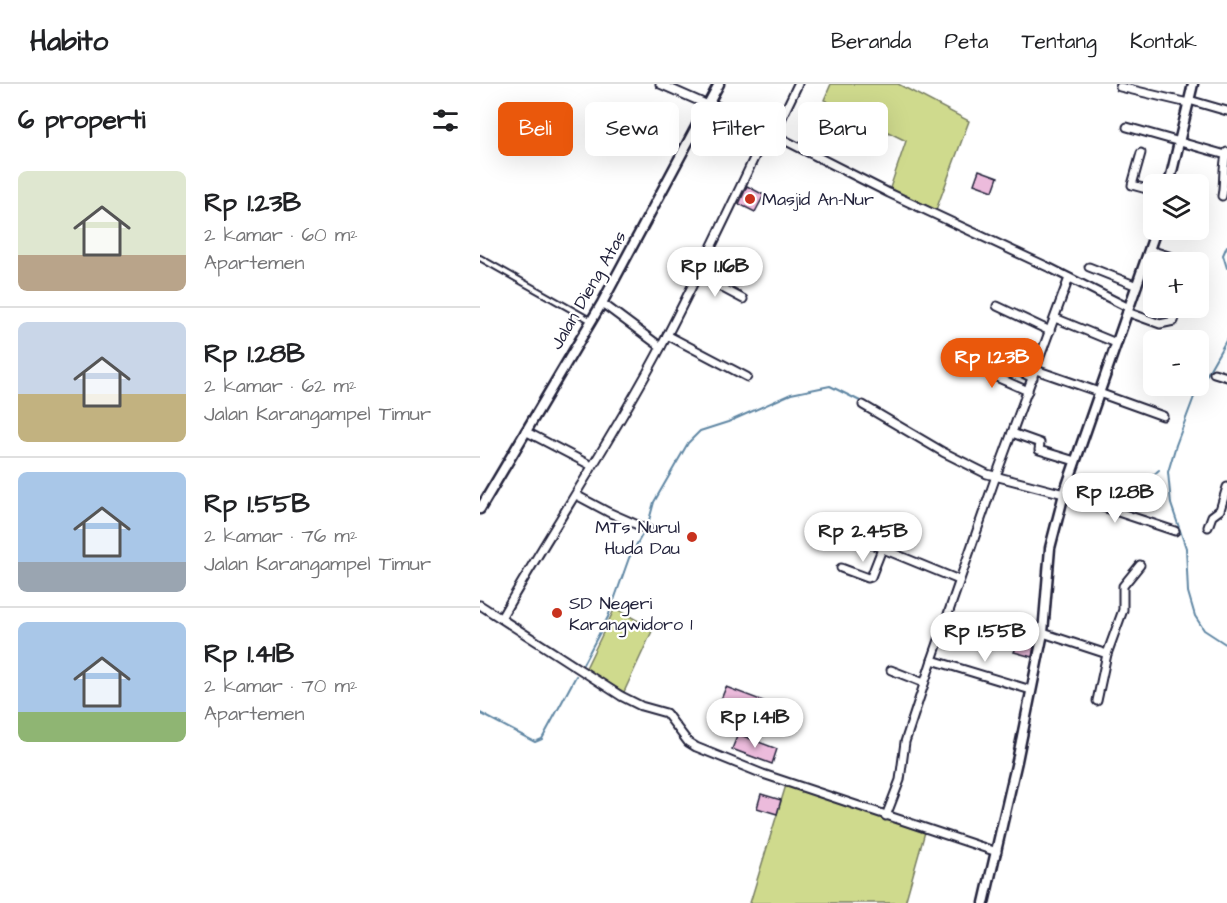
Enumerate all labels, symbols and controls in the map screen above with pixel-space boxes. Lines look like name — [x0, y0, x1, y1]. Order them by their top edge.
text: Habito — [30, 22, 108, 61]
text: Beranda — [831, 27, 912, 56]
text: Peta — [945, 27, 988, 56]
text: Tentang — [1021, 27, 1097, 56]
text: Kontak — [1130, 27, 1197, 56]
text: 6 properti — [18, 102, 146, 138]
chip: Beli — [498, 102, 573, 156]
chip: Sewa — [585, 102, 679, 156]
chip: Filter — [691, 102, 786, 156]
chip: Baru — [798, 102, 888, 156]
icon: filters — [429, 104, 462, 137]
map controls — [1143, 174, 1209, 396]
button: layers — [1143, 174, 1209, 240]
text: Rp 1.23B — [204, 185, 301, 221]
place label: Masjid An-Nur — [762, 187, 874, 212]
marker: Masjid An-Nur — [743, 192, 757, 206]
icon: home — [66, 195, 138, 267]
text: 2 kamar · 60 m² — [204, 221, 358, 249]
street label: Jalan Dieng Atas — [544, 226, 634, 355]
pin: Rp 1.16B — [653, 247, 777, 298]
text: Apartemen — [204, 249, 304, 277]
text: Rp 1.16B — [681, 252, 749, 280]
button: + — [1143, 252, 1209, 318]
button: − — [1143, 330, 1209, 396]
text: Rp 1.28B — [204, 336, 305, 372]
pin: Rp 1.23B — [930, 338, 1054, 389]
text: Rp 1.23B — [955, 343, 1029, 371]
icon: home — [66, 346, 138, 418]
text: 2 kamar · 62 m² — [204, 372, 357, 400]
text: Jalan Karangampel Timur — [204, 400, 431, 428]
pin: Rp 1.28B — [1053, 473, 1177, 524]
text: Rp 1.28B — [1076, 478, 1154, 506]
text: Rp 1.55B — [204, 486, 310, 522]
icon: home — [66, 496, 138, 568]
pin: Rp 2.45B — [801, 512, 925, 563]
place label: MTs Nurul Huda Dau — [595, 515, 680, 561]
text: Rp 2.45B — [818, 517, 908, 545]
text: 2 kamar · 76 m² — [204, 522, 357, 550]
marker: MTs Nurul Huda Dau — [685, 530, 699, 544]
text: Jalan Karangampel Timur — [204, 550, 431, 578]
place label: SD Negeri Karangwidoro 1 — [569, 591, 693, 638]
marker: SD Negeri Karangwidoro 1 — [550, 606, 564, 620]
pin: Rp 1.55B — [923, 612, 1047, 663]
text: Rp 1.55B — [944, 617, 1026, 645]
text: Rp 1.41B — [204, 636, 294, 672]
icon: home — [66, 646, 138, 718]
text: 2 kamar · 70 m² — [204, 672, 358, 700]
pin: Rp 1.41B — [693, 698, 817, 749]
text: Apartemen — [204, 700, 304, 728]
text: Rp 1.41B — [720, 703, 790, 731]

